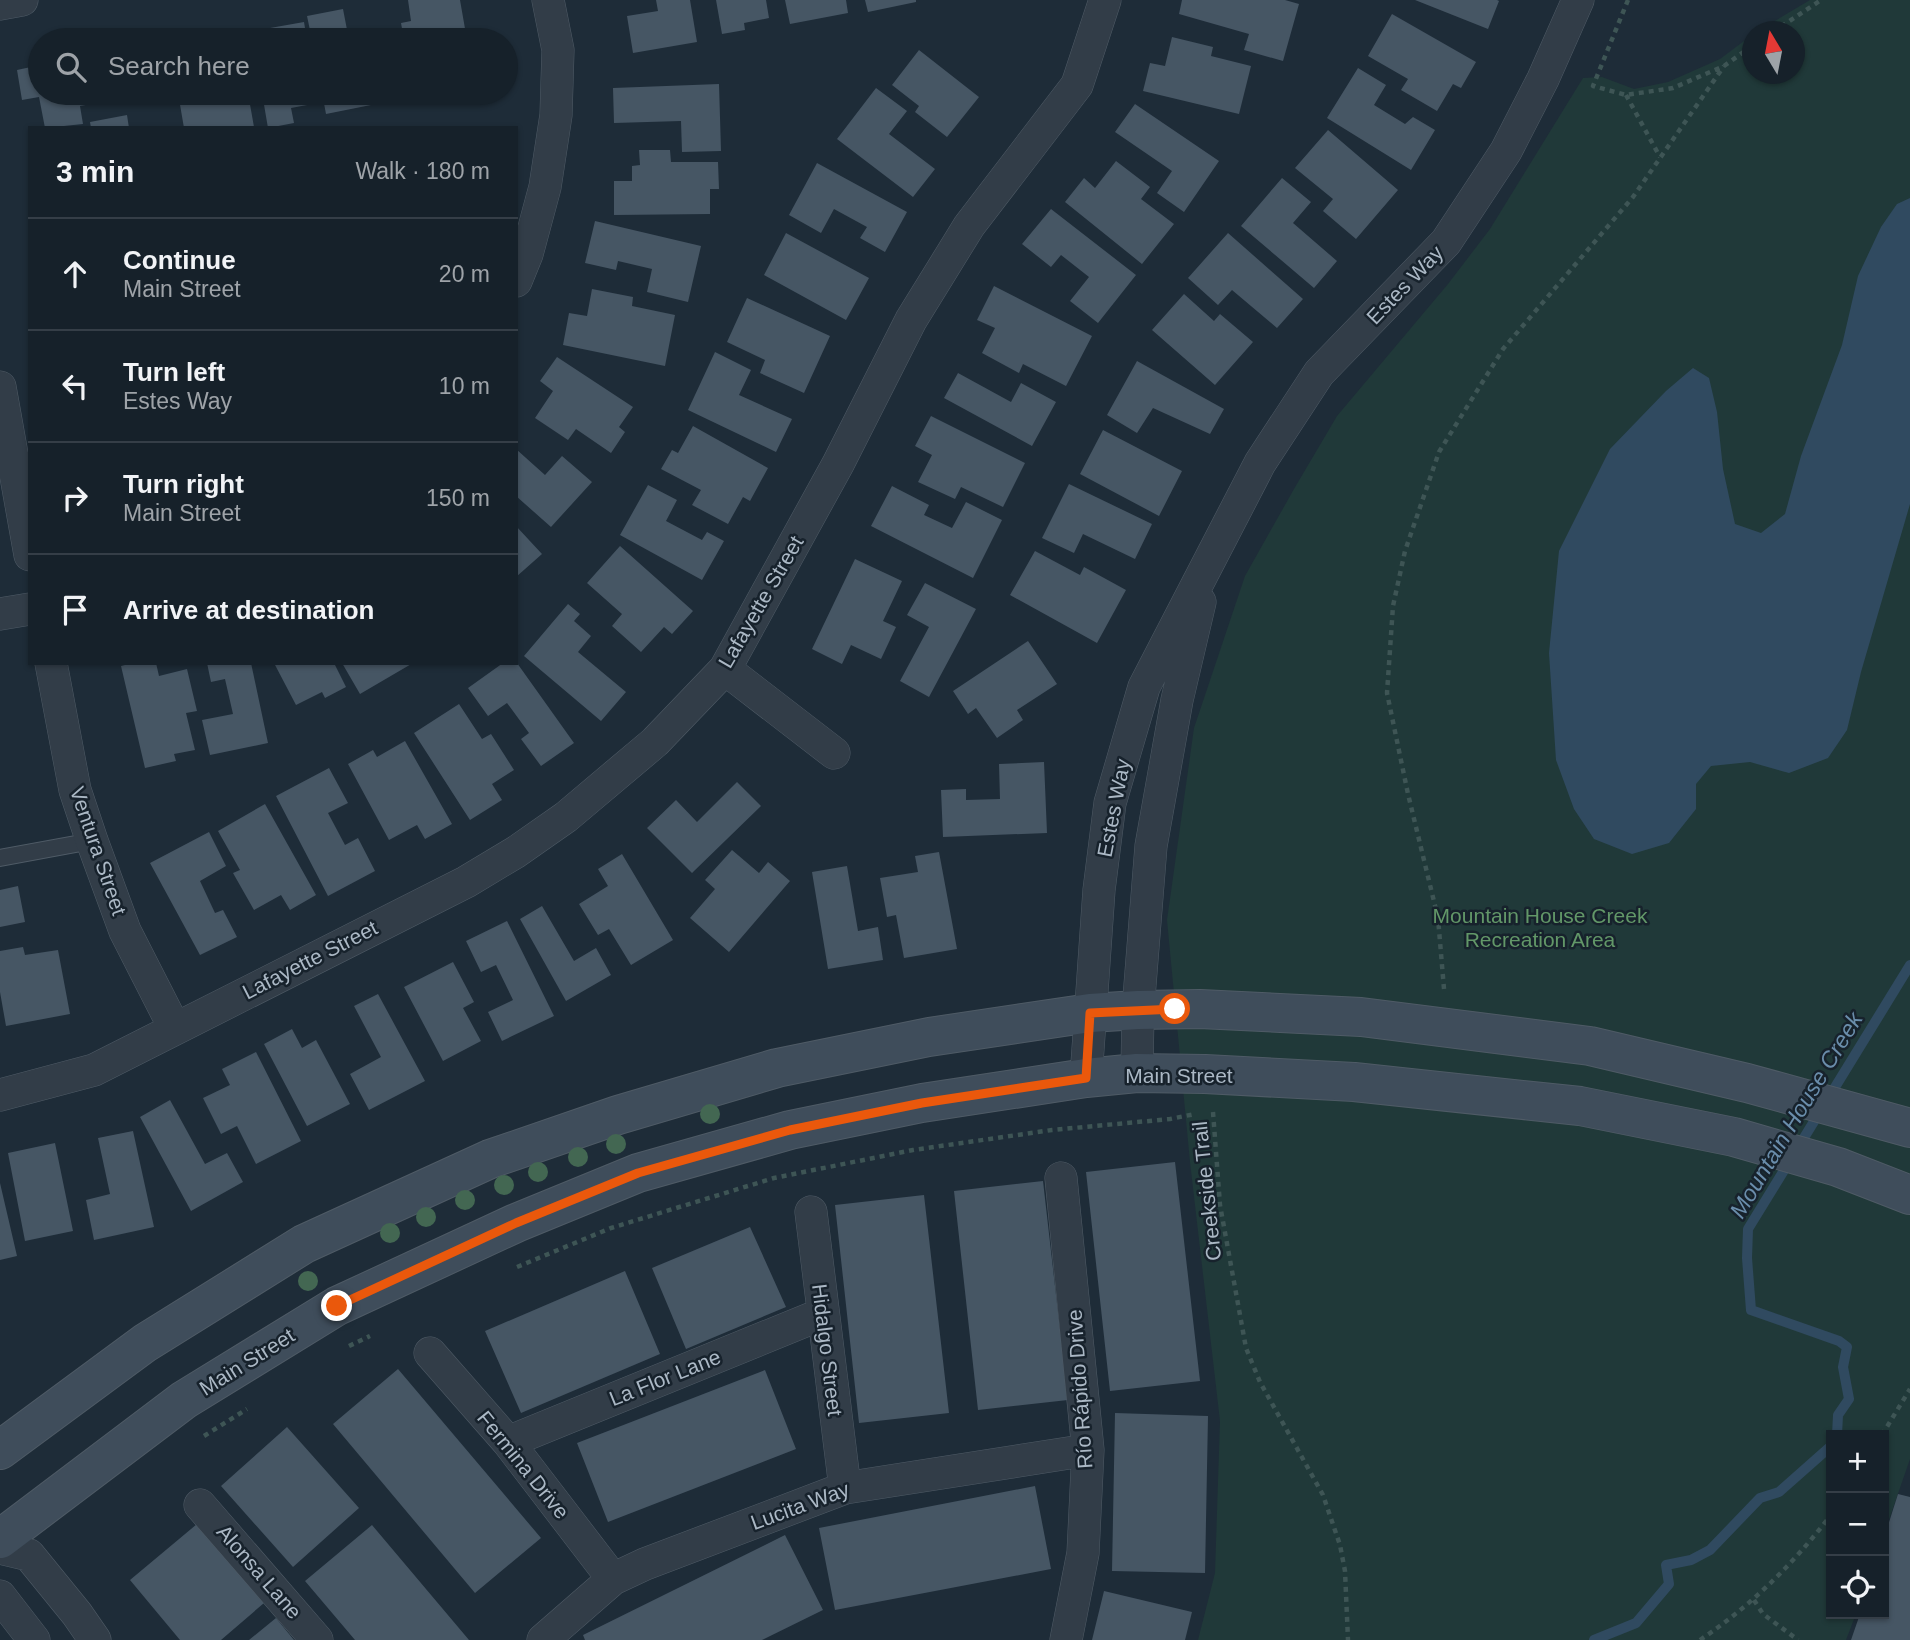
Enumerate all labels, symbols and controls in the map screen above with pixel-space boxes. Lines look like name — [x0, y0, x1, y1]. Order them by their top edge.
north arrow — [1742, 21, 1805, 84]
search box — [28, 28, 518, 105]
icon: search — [52, 48, 90, 86]
text: Search here — [108, 51, 250, 81]
text: 3 min — [56, 155, 134, 188]
text: Walk · 180 m — [355, 158, 490, 184]
street label: Estes Way — [1362, 240, 1448, 328]
text: Continue — [123, 245, 236, 275]
icon: ahead — [56, 255, 94, 293]
text: 20 m — [439, 261, 490, 287]
text: Main Street — [123, 276, 241, 302]
text: Turn left — [123, 357, 225, 387]
icon: left — [56, 367, 94, 405]
text: 10 m — [439, 373, 490, 399]
text: Estes Way — [123, 388, 232, 414]
text: Turn right — [123, 469, 244, 499]
icon: right — [56, 479, 94, 517]
text: 150 m — [426, 485, 490, 511]
text: Main Street — [123, 500, 241, 526]
street label: Lafayette Street — [714, 532, 808, 672]
icon: arrive — [56, 591, 94, 629]
text: Arrive at destination — [123, 595, 374, 625]
street label: Estes Way — [1093, 756, 1134, 859]
street label: Ventura Street — [66, 784, 131, 918]
park label: Mountain House Creek Recreation Area — [1433, 904, 1648, 951]
street label: Lafayette Street — [238, 916, 381, 1003]
route start — [1159, 993, 1190, 1024]
water label: Mountain House Creek — [1724, 1006, 1868, 1223]
street label: Main Street — [1125, 1064, 1233, 1087]
street label: Creekside Trail — [1188, 1120, 1225, 1262]
street label: Hidalgo Street — [808, 1282, 847, 1418]
route end — [321, 1290, 352, 1321]
street label: Río Rápido Drive — [1062, 1308, 1097, 1470]
street label: Main Street — [195, 1323, 298, 1400]
street label: La Flor Lane — [606, 1345, 724, 1410]
street label: Fermina Drive — [473, 1406, 574, 1523]
map controls — [1826, 1430, 1889, 1619]
button: + — [1826, 1430, 1889, 1493]
street label: Lucita Way — [747, 1477, 853, 1534]
button: − — [1826, 1493, 1889, 1556]
street label: Alonsa Lane — [212, 1520, 306, 1623]
button: locate — [1826, 1556, 1889, 1619]

